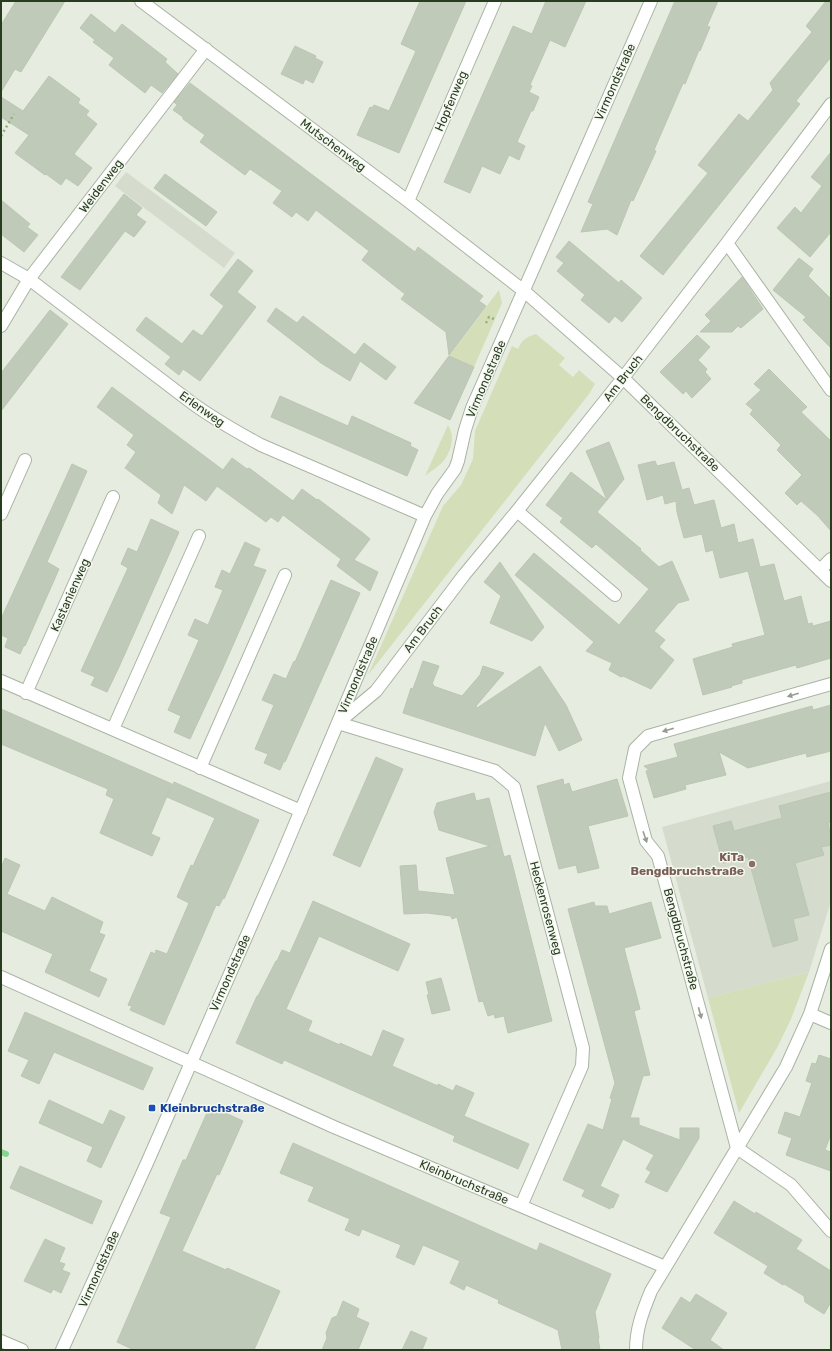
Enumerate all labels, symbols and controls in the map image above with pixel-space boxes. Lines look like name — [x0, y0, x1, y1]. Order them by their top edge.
street label: Virmondstraße — [592, 41, 638, 123]
street label: Hopfenweg — [432, 69, 470, 133]
street label: Mutschenweg — [297, 116, 369, 174]
street label: Weidenweg — [76, 156, 126, 216]
street label: Virmondstraße — [463, 338, 509, 420]
street label: Am Bruch — [600, 352, 646, 404]
street label: Erlenweg — [177, 388, 227, 430]
street label: Bengdbruchstraße — [637, 392, 723, 475]
street label: Kastanienweg — [48, 556, 92, 634]
street label: Am Bruch — [401, 603, 445, 655]
street label: Virmondstraße — [335, 634, 381, 716]
one-way arrow — [787, 692, 799, 698]
one-way arrow — [662, 727, 674, 733]
one-way arrow — [642, 831, 648, 843]
place label: KiTa Bengdbruchstraße — [631, 850, 744, 878]
marker: KiTa Bengdbruchstraße — [747, 859, 757, 869]
street label: Heckenrosenweg — [527, 860, 565, 956]
street label: Bengdbruchstraße — [661, 887, 701, 992]
street label: Virmondstraße — [207, 932, 253, 1014]
one-way arrow — [698, 1006, 704, 1019]
place label: Kleinbruchstraße — [160, 1101, 265, 1115]
marker: Kleinbruchstraße — [147, 1103, 157, 1113]
street label: Kleinbruchstraße — [417, 1157, 511, 1207]
street label: Virmondstraße — [76, 1228, 122, 1310]

